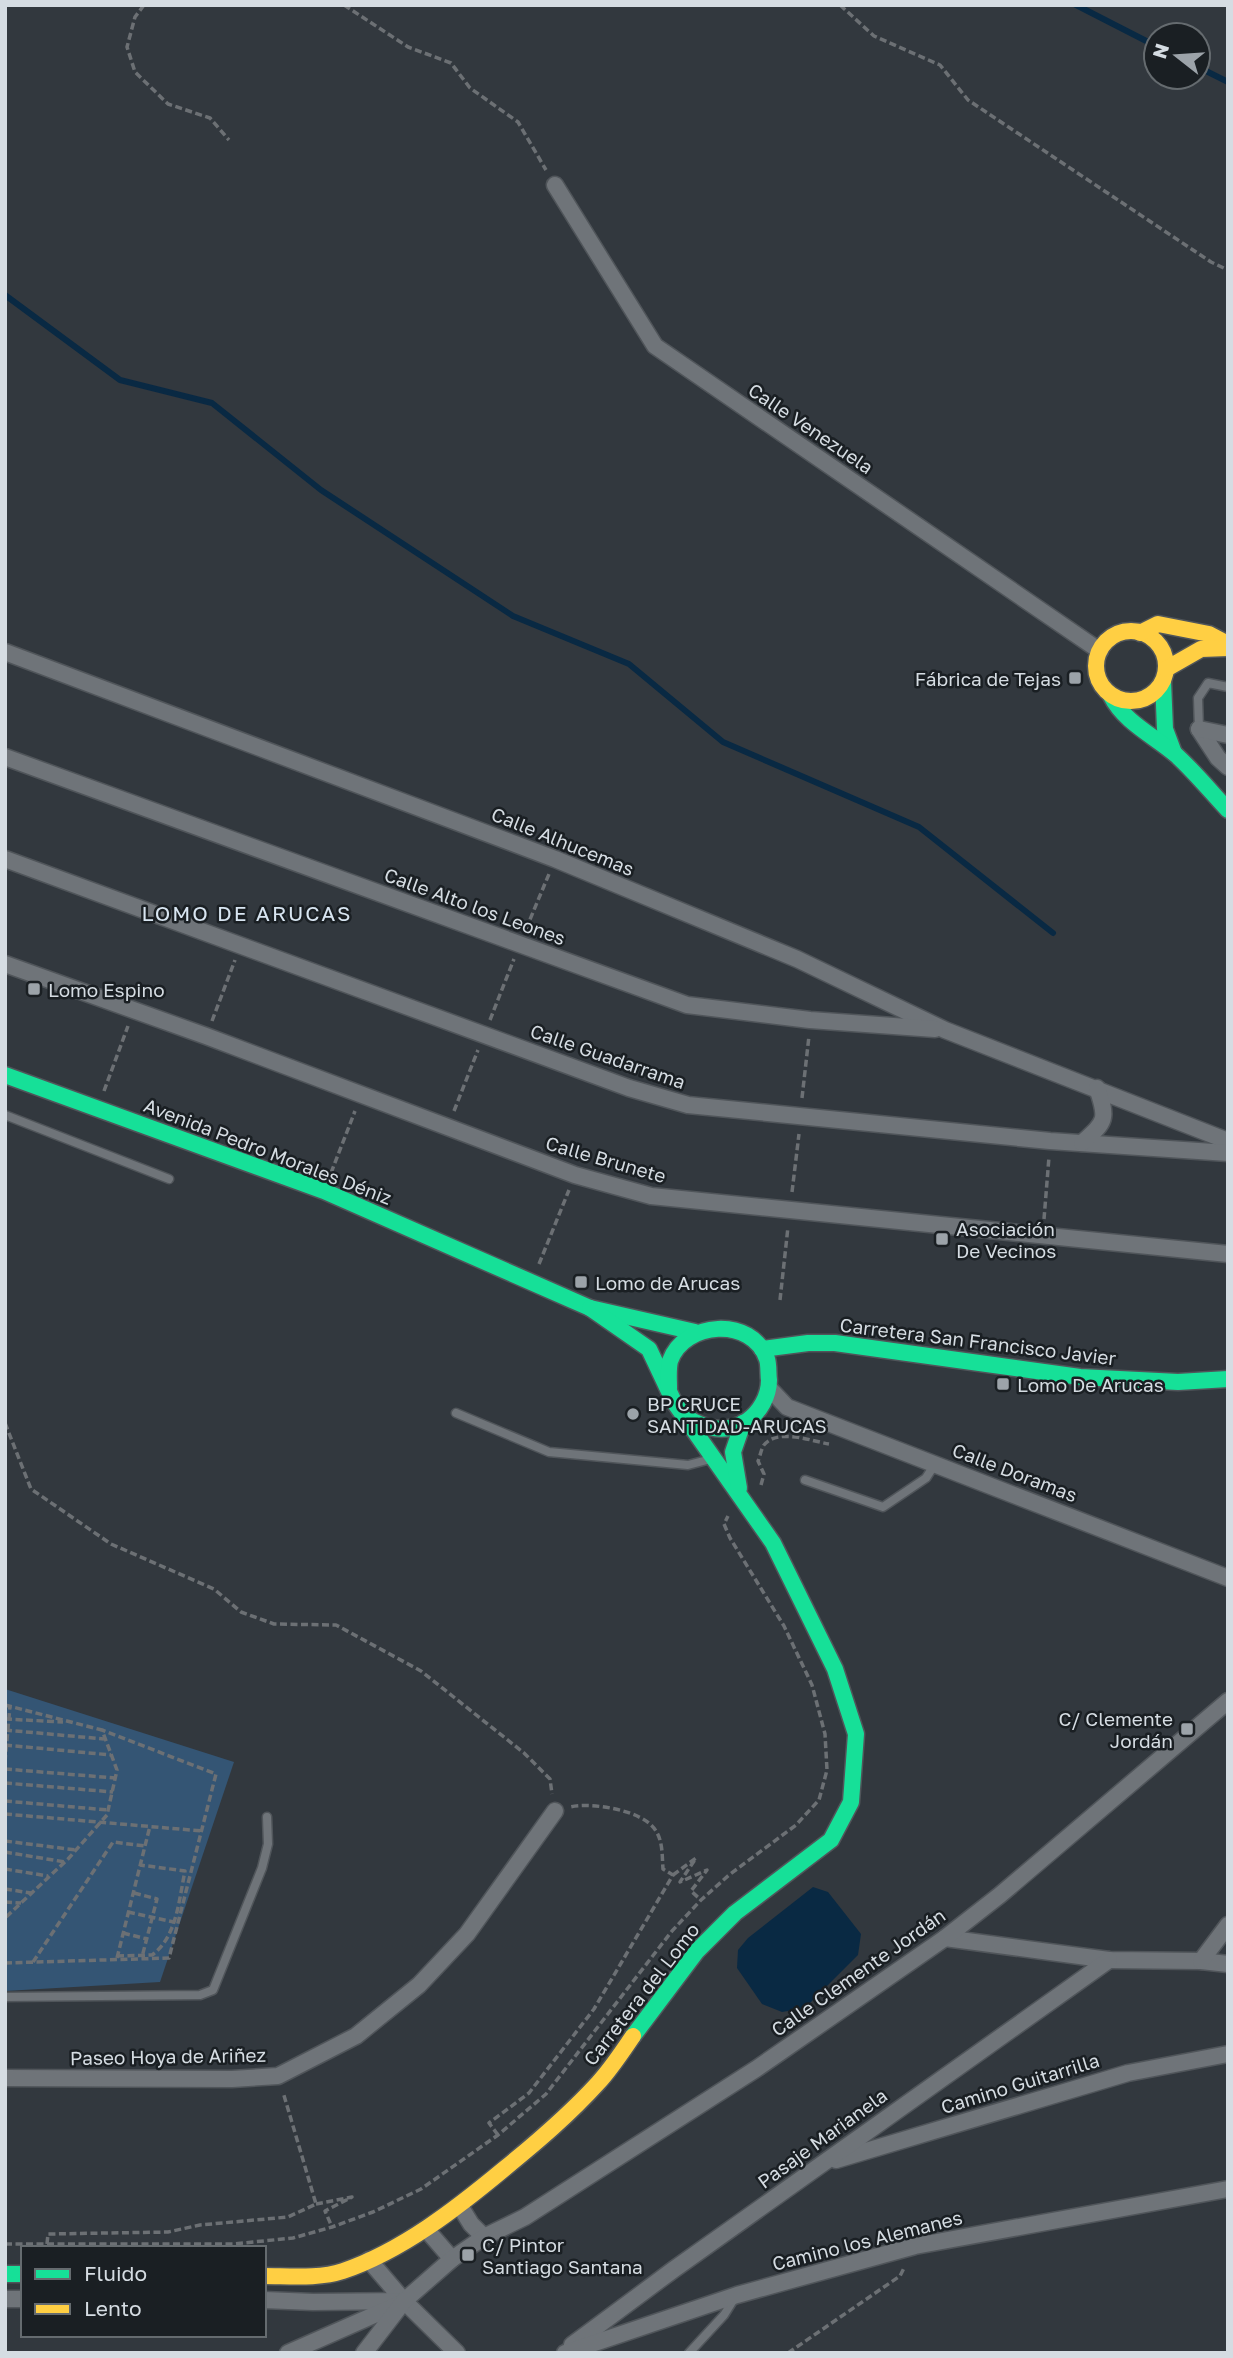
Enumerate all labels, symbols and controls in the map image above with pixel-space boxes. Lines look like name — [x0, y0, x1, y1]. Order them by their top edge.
north arrow — [1142, 21, 1212, 91]
text: N — [1147, 41, 1173, 61]
street label: Calle Venezuela — [744, 378, 878, 478]
place label: Fábrica de Tejas — [915, 667, 1061, 690]
marker: Fábrica de Tejas — [1067, 670, 1083, 686]
street label: Calle Alhucemas — [488, 802, 638, 880]
street label: Calle Alto los Leones — [381, 863, 569, 949]
district label: LOMO DE ARUCAS — [142, 900, 352, 926]
place label: Lomo Espino — [48, 978, 165, 1001]
marker: Lomo Espino — [26, 981, 42, 997]
street label: Calle Guadarrama — [527, 1019, 689, 1093]
street label: Avenida Pedro Morales Déniz — [141, 1093, 395, 1209]
street label: Calle Brunete — [543, 1131, 669, 1187]
place label: Asociación De Vecinos — [956, 1217, 1056, 1262]
marker: Asociación De Vecinos — [934, 1231, 950, 1247]
place label: Lomo de Arucas — [595, 1271, 740, 1294]
marker: Lomo de Arucas — [573, 1274, 589, 1290]
street label: Carretera San Francisco Javier — [839, 1313, 1118, 1369]
place label: Lomo De Arucas — [1017, 1373, 1164, 1396]
marker: Lomo De Arucas — [995, 1376, 1011, 1392]
place label: BP CRUCE SANTIDAD-ARUCAS — [647, 1392, 827, 1437]
marker: BP CRUCE SANTIDAD-ARUCAS — [625, 1406, 641, 1422]
street label: Calle Doramas — [949, 1438, 1081, 1506]
place label: C/ Clemente Jordán — [1058, 1707, 1173, 1752]
marker: C/ Clemente Jordán — [1179, 1721, 1195, 1737]
street label: Calle Clemente Jordán — [767, 1903, 949, 2041]
street label: Carretera del Lomo — [578, 1918, 704, 2070]
street label: Paseo Hoya de Ariñez — [70, 2043, 266, 2069]
street label: Camino Guitarrilla — [938, 2048, 1102, 2118]
street label: Pasaje Marianela — [753, 2083, 891, 2193]
street label: Camino los Alemanes — [770, 2205, 964, 2275]
place label: C/ Pintor Santiago Santana — [482, 2233, 643, 2278]
legend — [21, 2246, 266, 2337]
marker: C/ Pintor Santiago Santana — [460, 2247, 476, 2263]
text: Fluido — [84, 2260, 147, 2286]
text: Lento — [84, 2295, 142, 2321]

